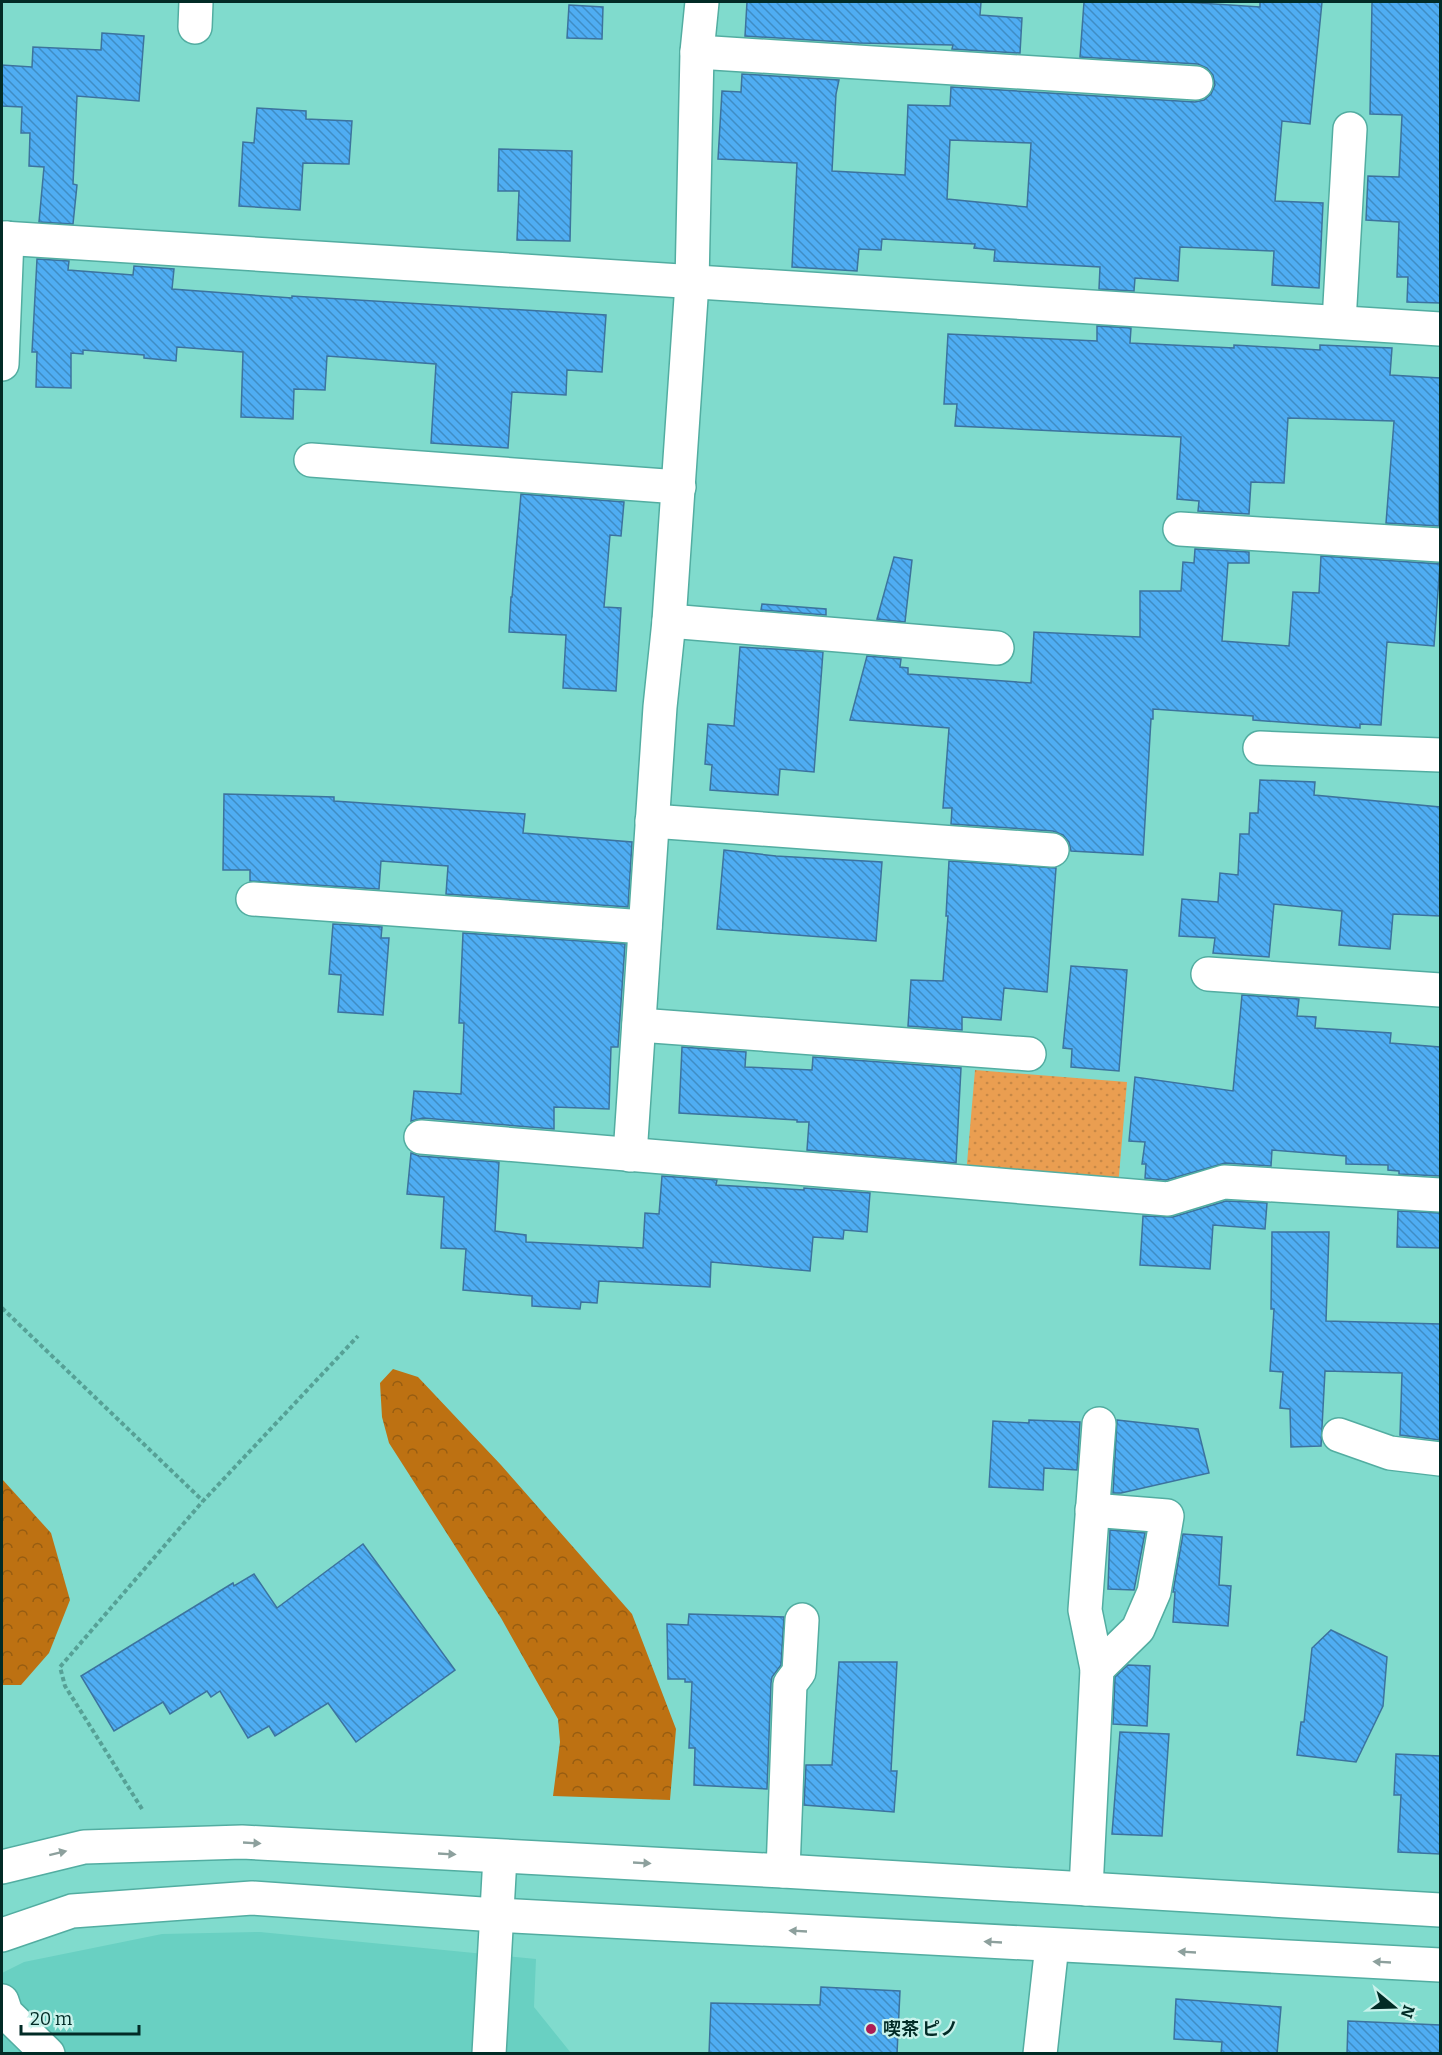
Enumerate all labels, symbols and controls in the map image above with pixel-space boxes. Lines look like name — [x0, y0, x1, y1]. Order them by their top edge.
one-way arrow — [243, 1838, 262, 1848]
one-way arrow — [49, 1848, 67, 1858]
one-way arrow — [438, 1850, 457, 1859]
one-way arrow — [632, 1858, 651, 1868]
one-way arrow — [788, 1927, 807, 1936]
one-way arrow — [983, 1937, 1002, 1946]
one-way arrow — [1178, 1947, 1197, 1957]
one-way arrow — [1373, 1958, 1392, 1967]
north arrow — [1364, 1977, 1424, 2037]
scale bar — [21, 1998, 140, 2036]
text: N — [1397, 2003, 1419, 2021]
text: 20 m — [30, 2008, 72, 2030]
place label: 喫茶 ピノ — [883, 2018, 958, 2040]
marker: 喫茶 ピノ — [864, 2022, 878, 2036]

